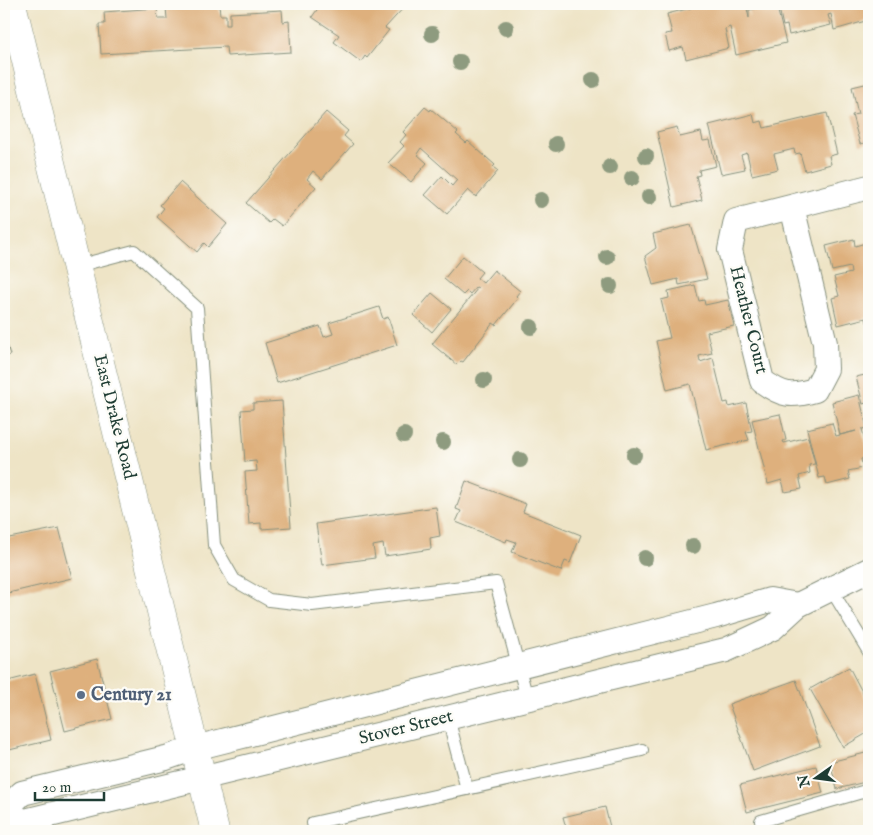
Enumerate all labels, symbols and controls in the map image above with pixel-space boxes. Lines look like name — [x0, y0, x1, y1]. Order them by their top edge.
street label: Heather Court — [723, 264, 773, 376]
street label: East Drake Road — [87, 352, 141, 482]
place label: Century 21 — [91, 684, 172, 707]
marker: Century 21 — [75, 689, 87, 701]
street label: Stover Street — [356, 705, 456, 751]
north arrow — [790, 752, 840, 802]
scale bar — [35, 770, 104, 802]
text: N — [794, 773, 815, 790]
text: 20 m — [42, 778, 72, 797]

